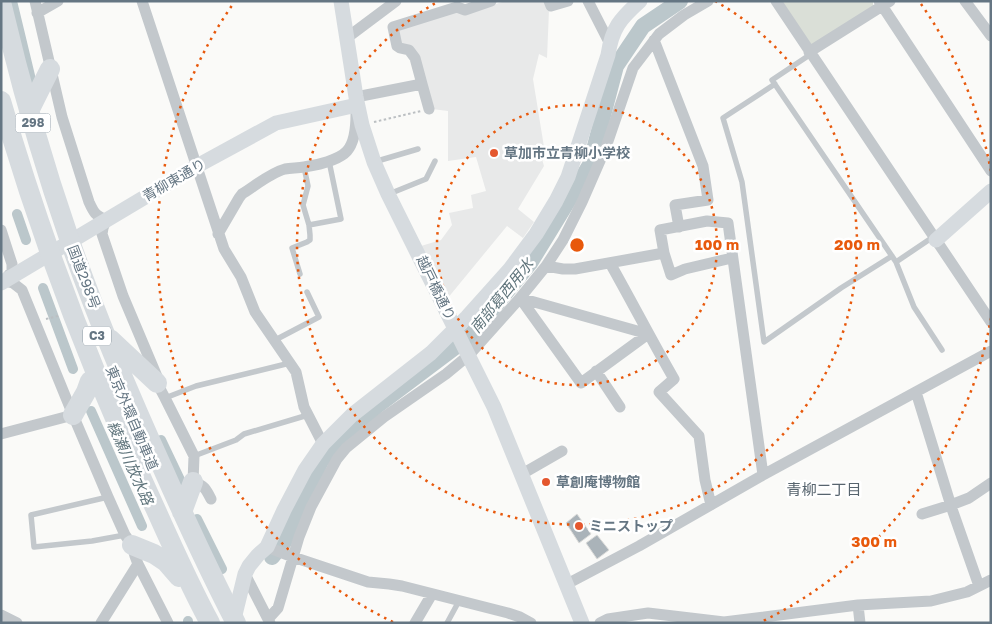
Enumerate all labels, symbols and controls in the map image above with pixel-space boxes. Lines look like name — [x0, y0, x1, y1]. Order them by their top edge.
road number: 298 — [15, 114, 50, 132]
place label: 草加市立青柳小学校 — [504, 144, 630, 161]
marker: 草加市立青柳小学校 — [488, 147, 500, 159]
street label: 青柳東通り — [139, 155, 208, 204]
text: 100 m — [695, 235, 739, 253]
text: 200 m — [834, 235, 880, 253]
centre of rings — [568, 236, 586, 254]
street label: 国道298号 — [65, 242, 104, 311]
street label: 越戸橋通り — [413, 253, 459, 323]
water label: 南部葛西用水 — [466, 253, 538, 336]
road number: C3 — [83, 326, 111, 346]
street label: 東京外環自動車道 — [103, 363, 162, 473]
water label: 綾瀬川放水路 — [104, 418, 158, 509]
place label: 草創庵博物館 — [556, 473, 640, 490]
marker: 草創庵博物館 — [540, 476, 552, 488]
district label: 青柳二丁目 — [786, 480, 862, 498]
place label: ミニストップ — [589, 517, 673, 534]
marker: ミニストップ — [573, 520, 585, 532]
text: 300 m — [851, 532, 897, 550]

